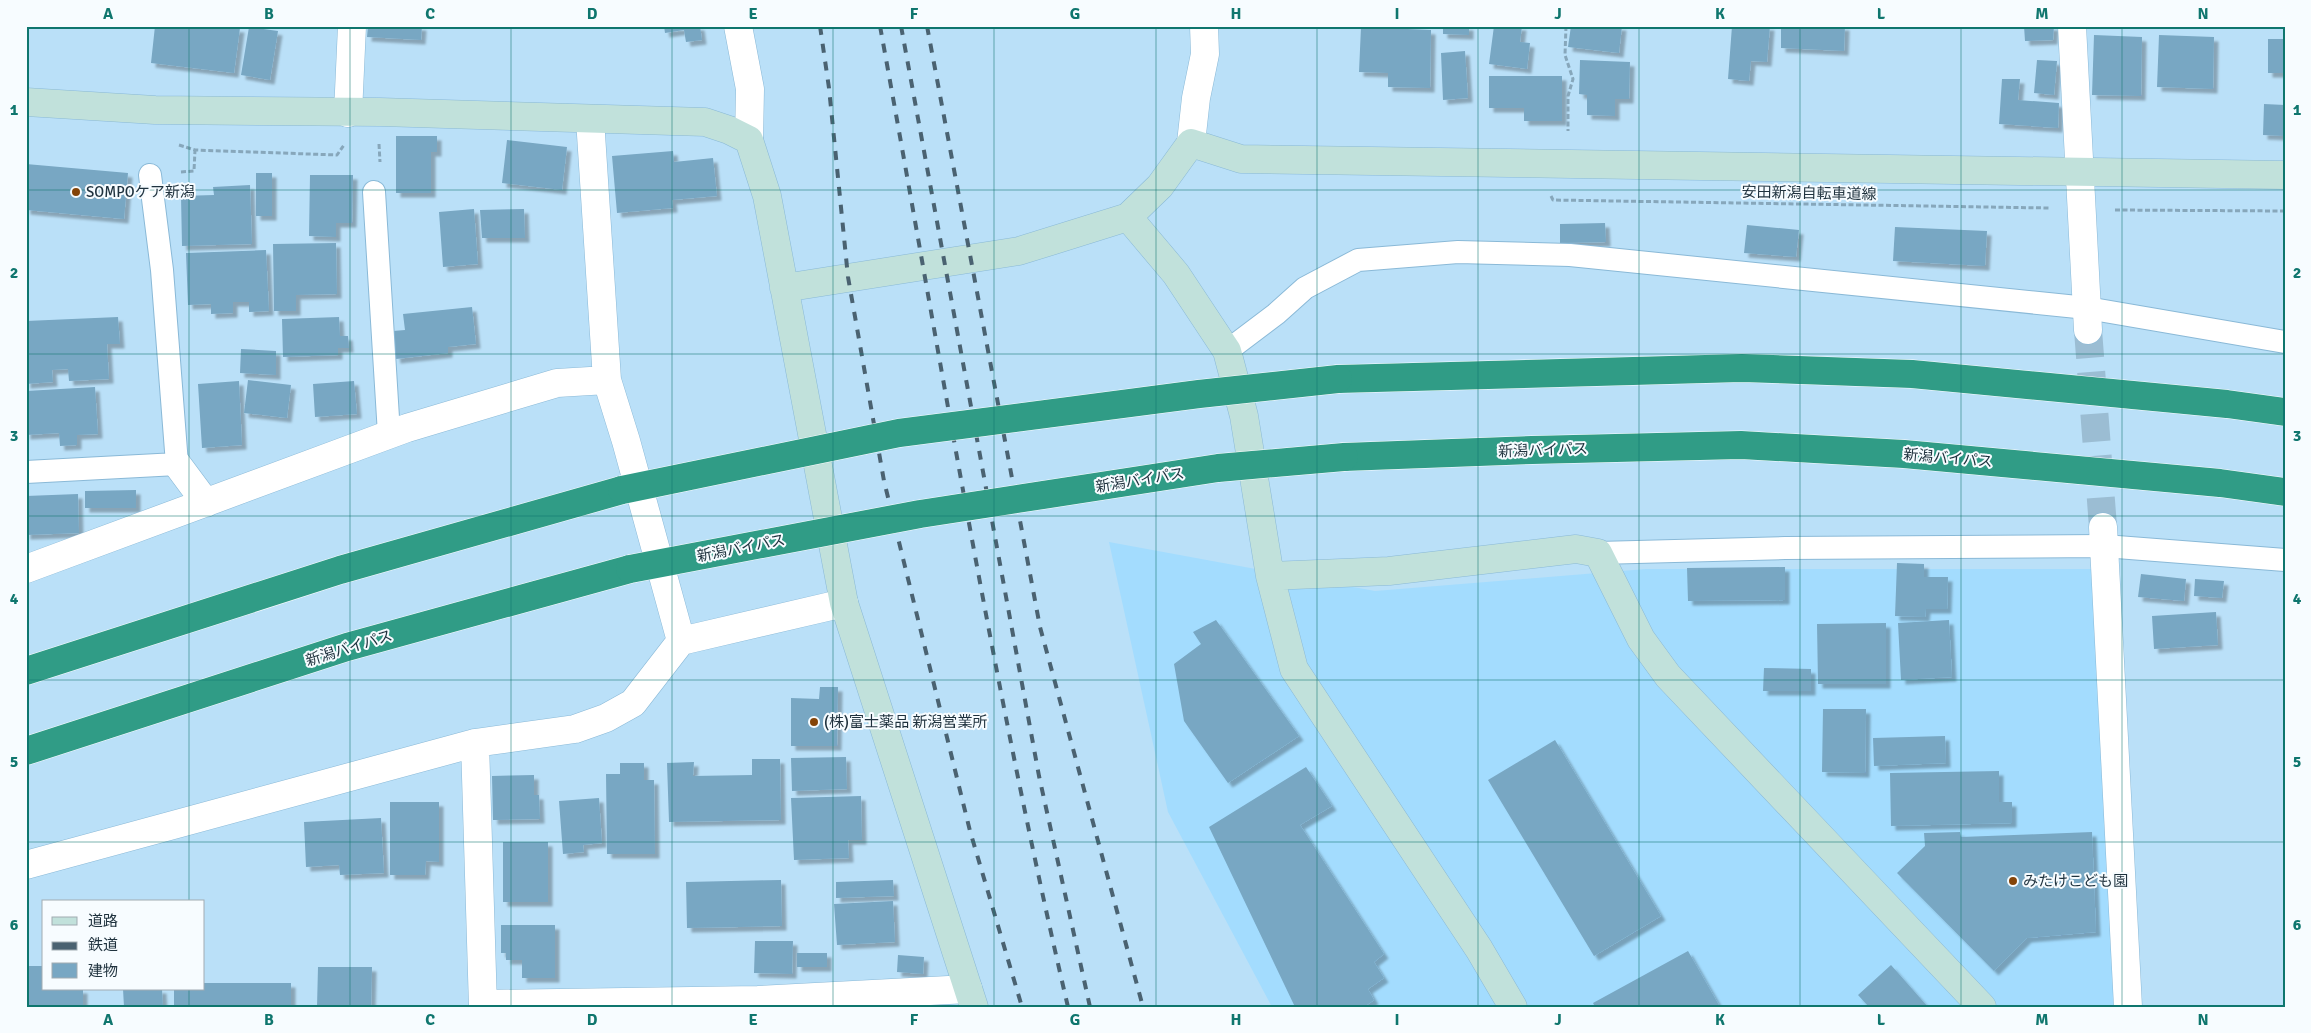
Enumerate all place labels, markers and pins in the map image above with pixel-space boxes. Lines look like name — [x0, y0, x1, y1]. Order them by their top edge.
place label: SOMPOケア新潟 — [86, 183, 195, 201]
marker: SOMPOケア新潟 — [70, 186, 82, 198]
place label: (株)富士薬品 新潟営業所 — [824, 713, 987, 731]
marker: (株)富士薬品 新潟営業所 — [808, 716, 820, 728]
place label: みたけこども園 — [2023, 872, 2128, 890]
marker: みたけこども園 — [2007, 875, 2019, 887]

